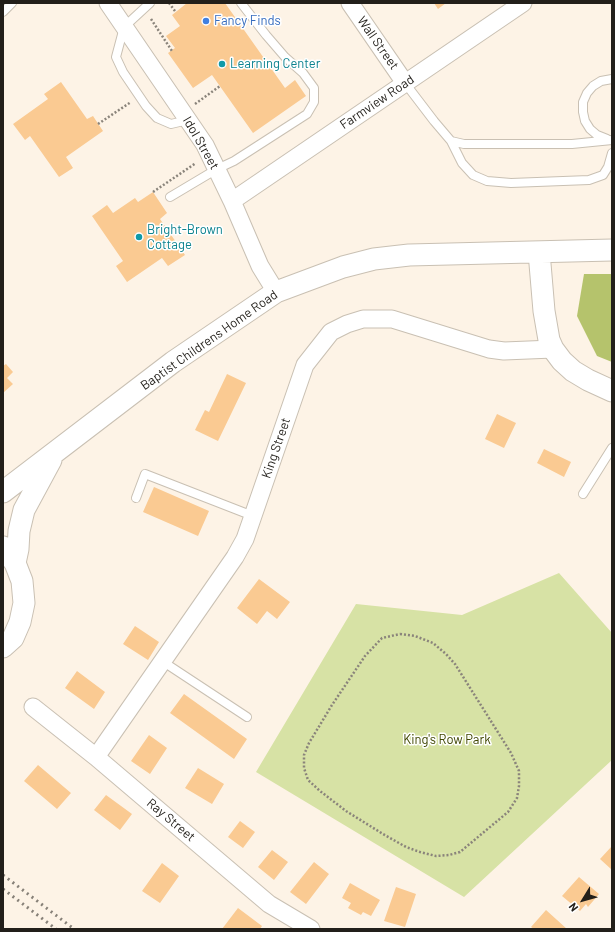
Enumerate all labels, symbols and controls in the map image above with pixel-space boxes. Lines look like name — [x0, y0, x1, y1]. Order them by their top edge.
place label: Fancy Finds — [214, 13, 281, 29]
street label: Wall Street — [354, 13, 402, 73]
marker: Fancy Finds — [201, 16, 211, 26]
place label: Learning Center — [230, 56, 321, 72]
marker: Learning Center — [217, 59, 227, 69]
street label: Farmview Road — [337, 72, 417, 132]
street label: Idol Street — [180, 114, 222, 172]
place label: Bright-Brown Cottage — [147, 222, 223, 253]
marker: Bright-Brown Cottage — [134, 232, 144, 242]
street label: Baptist Childrens Home Road — [137, 287, 281, 393]
street label: King Street — [258, 416, 294, 480]
park label: King's Row Park — [403, 732, 491, 748]
street label: Ray Street — [144, 795, 198, 845]
north arrow — [563, 880, 603, 920]
text: N — [566, 901, 580, 914]

